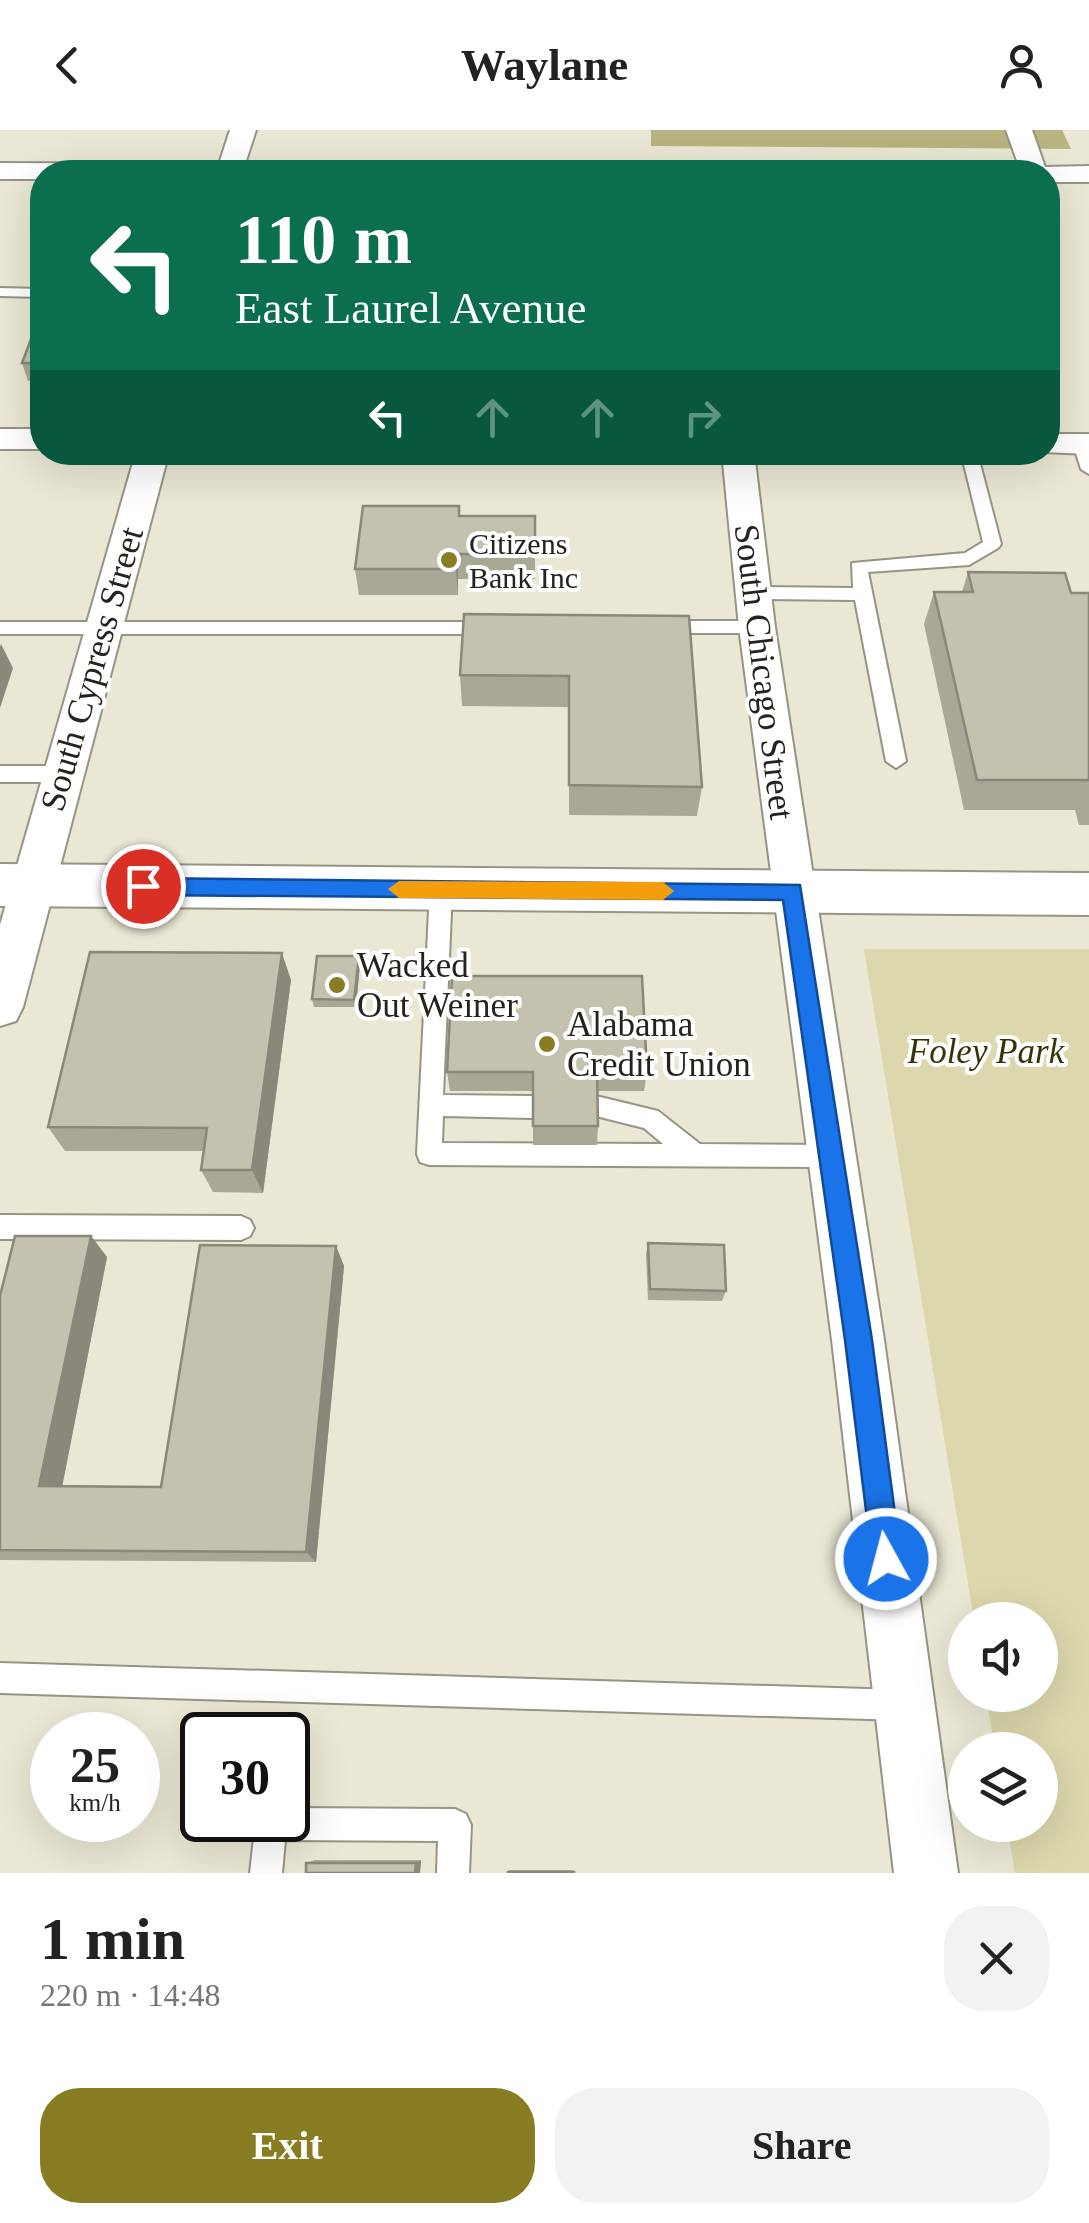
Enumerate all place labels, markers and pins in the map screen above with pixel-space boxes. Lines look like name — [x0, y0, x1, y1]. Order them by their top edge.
place label: Citizens Bank Inc — [469, 527, 578, 594]
marker: Citizens Bank Inc — [438, 549, 460, 571]
pin — [101, 844, 186, 929]
place label: Wacked Out Weiner — [357, 946, 518, 1025]
marker: Wacked Out Weiner — [326, 974, 348, 996]
place label: Alabama Credit Union — [567, 1005, 751, 1084]
marker: Alabama Credit Union — [536, 1033, 558, 1055]

